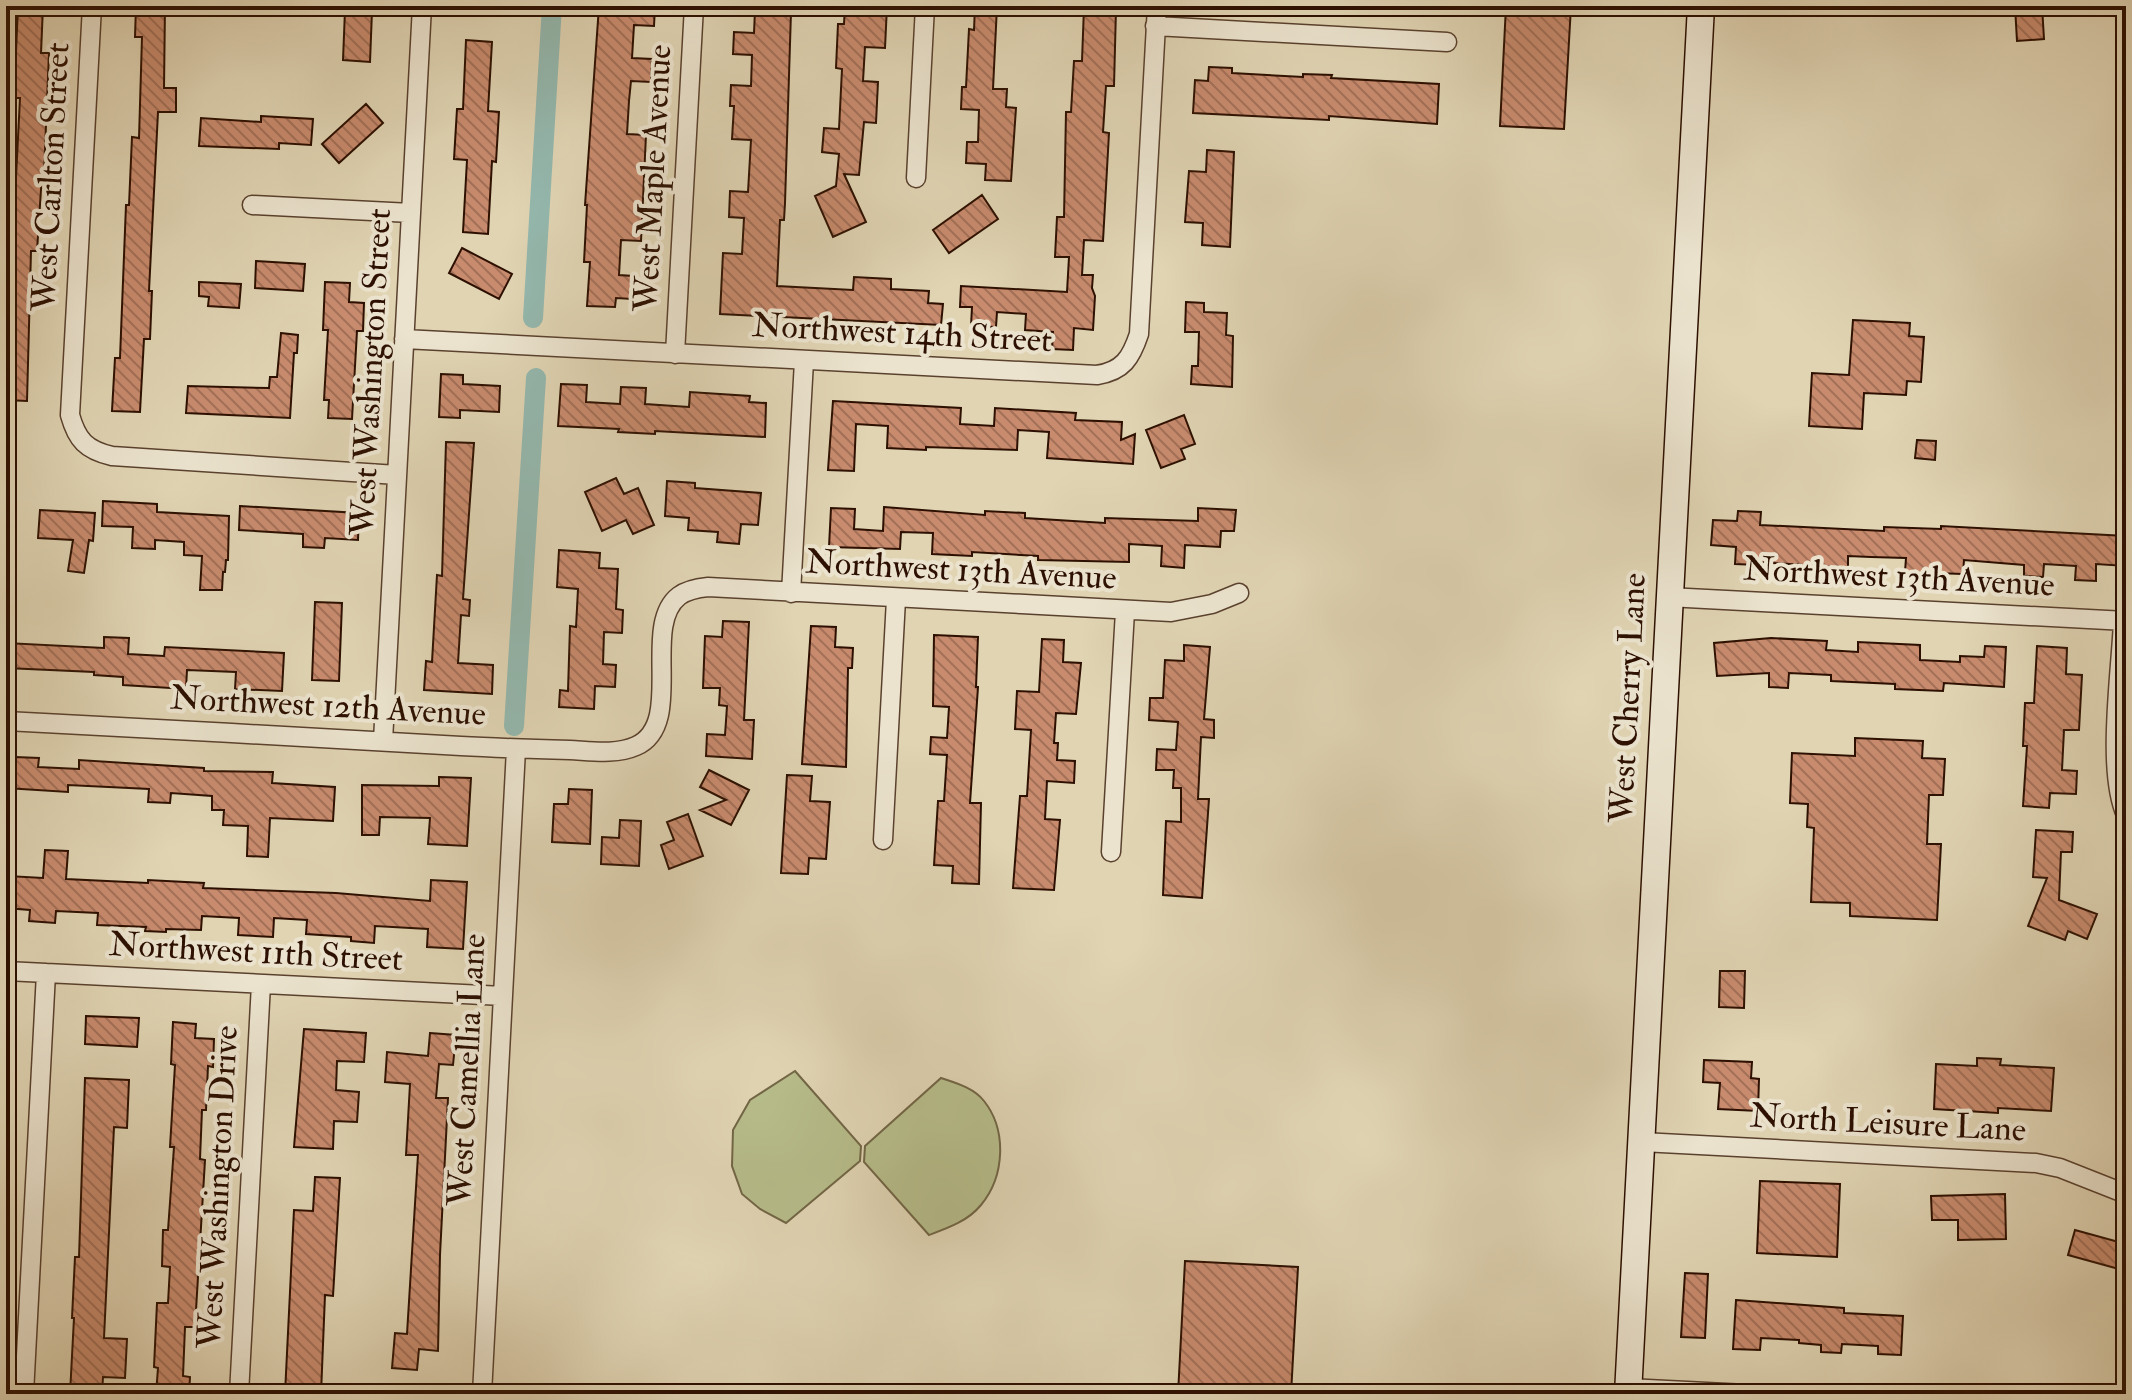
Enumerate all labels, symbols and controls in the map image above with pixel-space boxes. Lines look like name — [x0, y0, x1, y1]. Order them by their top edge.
street label: West Carlton Street — [22, 41, 80, 314]
street label: West Maple Avenue — [624, 43, 681, 314]
street label: West Washington Street — [341, 207, 401, 538]
street label: Northwest 14th Street — [751, 304, 1053, 362]
street label: Northwest 13th Avenue — [804, 540, 1118, 600]
street label: Northwest 13th Avenue — [1742, 547, 2056, 607]
street label: West Cherry Lane — [1600, 572, 1656, 825]
street label: Northwest 12th Avenue — [169, 676, 487, 736]
street label: Northwest 11th Street — [108, 923, 404, 981]
street label: West Camellia Lane — [438, 933, 496, 1208]
street label: West Washington Drive — [188, 1024, 248, 1351]
street label: North Leisure Lane — [1749, 1094, 2027, 1152]

